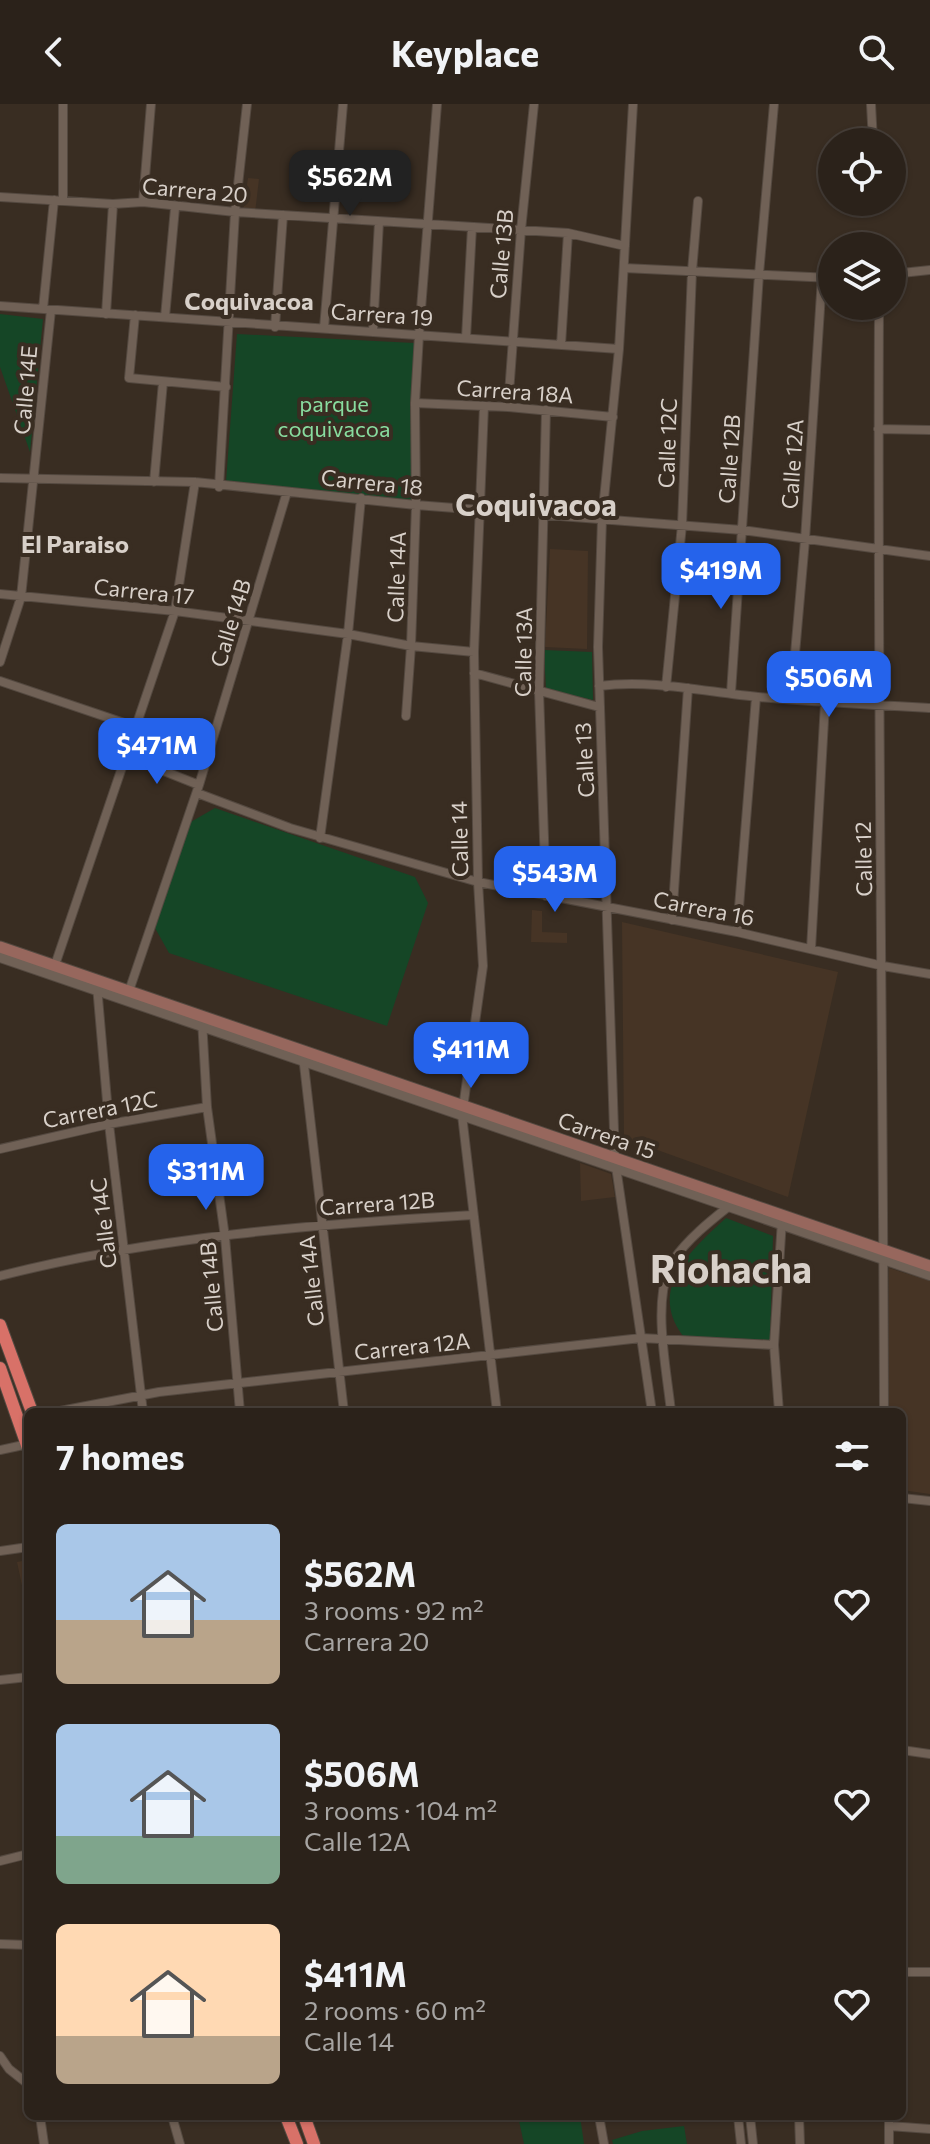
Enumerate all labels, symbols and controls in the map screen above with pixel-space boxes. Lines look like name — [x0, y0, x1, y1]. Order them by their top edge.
icon: back — [32, 30, 76, 74]
text: Keyplace — [391, 30, 539, 74]
icon: search — [854, 30, 898, 74]
map controls — [818, 128, 906, 320]
button: locate — [818, 128, 906, 216]
pin: $562M — [294, 150, 406, 218]
text: $562M — [307, 160, 393, 191]
street label: Carrera 20 — [141, 172, 249, 208]
street label: Calle 13B — [484, 208, 518, 300]
button: layers — [818, 232, 906, 320]
district label: Coquivacoa — [184, 286, 314, 315]
street label: Carrera 19 — [330, 297, 434, 331]
street label: Calle 14E — [8, 344, 42, 436]
street label: Carrera 18A — [456, 373, 574, 409]
park label: parque coquivacoa — [278, 390, 390, 442]
street label: Calle 12C — [652, 397, 682, 489]
street label: Calle 12B — [712, 413, 746, 505]
street label: Calle 12A — [775, 418, 809, 510]
street label: Carrera 18 — [320, 463, 424, 501]
district label: Coquivacoa — [455, 485, 617, 522]
district label: El Paraiso — [21, 529, 129, 558]
street label: Calle 14A — [381, 531, 411, 623]
pin: $419M — [665, 543, 777, 611]
text: $419M — [680, 553, 762, 584]
street label: Carrera 17 — [93, 572, 195, 610]
street label: Calle 14B — [204, 576, 256, 670]
street label: Calle 13A — [509, 607, 537, 697]
pin: $506M — [773, 651, 885, 719]
text: $506M — [785, 661, 873, 692]
pin: $471M — [101, 718, 213, 786]
street label: Calle 13 — [569, 722, 599, 798]
text: $471M — [116, 728, 198, 759]
street label: Calle 14 — [445, 801, 473, 877]
street label: Calle 12 — [849, 821, 877, 897]
pin: $543M — [499, 846, 611, 914]
text: $543M — [512, 856, 598, 887]
street label: Carrera 16 — [651, 885, 757, 931]
pin: $411M — [415, 1022, 527, 1090]
text: $411M — [432, 1032, 510, 1063]
street label: Carrera 12C — [40, 1085, 160, 1133]
street label: Carrera 15 — [555, 1106, 659, 1164]
pin: $311M — [150, 1144, 262, 1212]
text: $311M — [167, 1154, 245, 1185]
street label: Calle 14C — [84, 1176, 122, 1270]
street label: Carrera 12B — [318, 1186, 436, 1220]
street label: Calle 14A — [293, 1234, 329, 1328]
street label: Calle 14B — [194, 1241, 228, 1333]
district label: Riohacha — [650, 1244, 812, 1291]
street label: Carrera 12A — [353, 1326, 471, 1366]
icon: filters — [830, 1434, 874, 1478]
text: 7 homes — [56, 1435, 185, 1477]
text: $562M — [304, 1552, 416, 1594]
icon: home — [120, 1556, 216, 1652]
icon: heart — [830, 1582, 874, 1626]
text: 3 rooms · 92 m² — [304, 1594, 484, 1625]
text: Carrera 20 — [304, 1625, 429, 1656]
text: $506M — [304, 1752, 420, 1794]
icon: home — [120, 1756, 216, 1852]
icon: heart — [830, 1782, 874, 1826]
text: 3 rooms · 104 m² — [304, 1794, 497, 1825]
text: Calle 12A — [304, 1825, 411, 1856]
text: $411M — [304, 1952, 407, 1994]
icon: home — [120, 1956, 216, 2052]
icon: heart — [830, 1982, 874, 2026]
text: 2 rooms · 60 m² — [304, 1994, 486, 2025]
text: Calle 14 — [304, 2025, 394, 2056]

